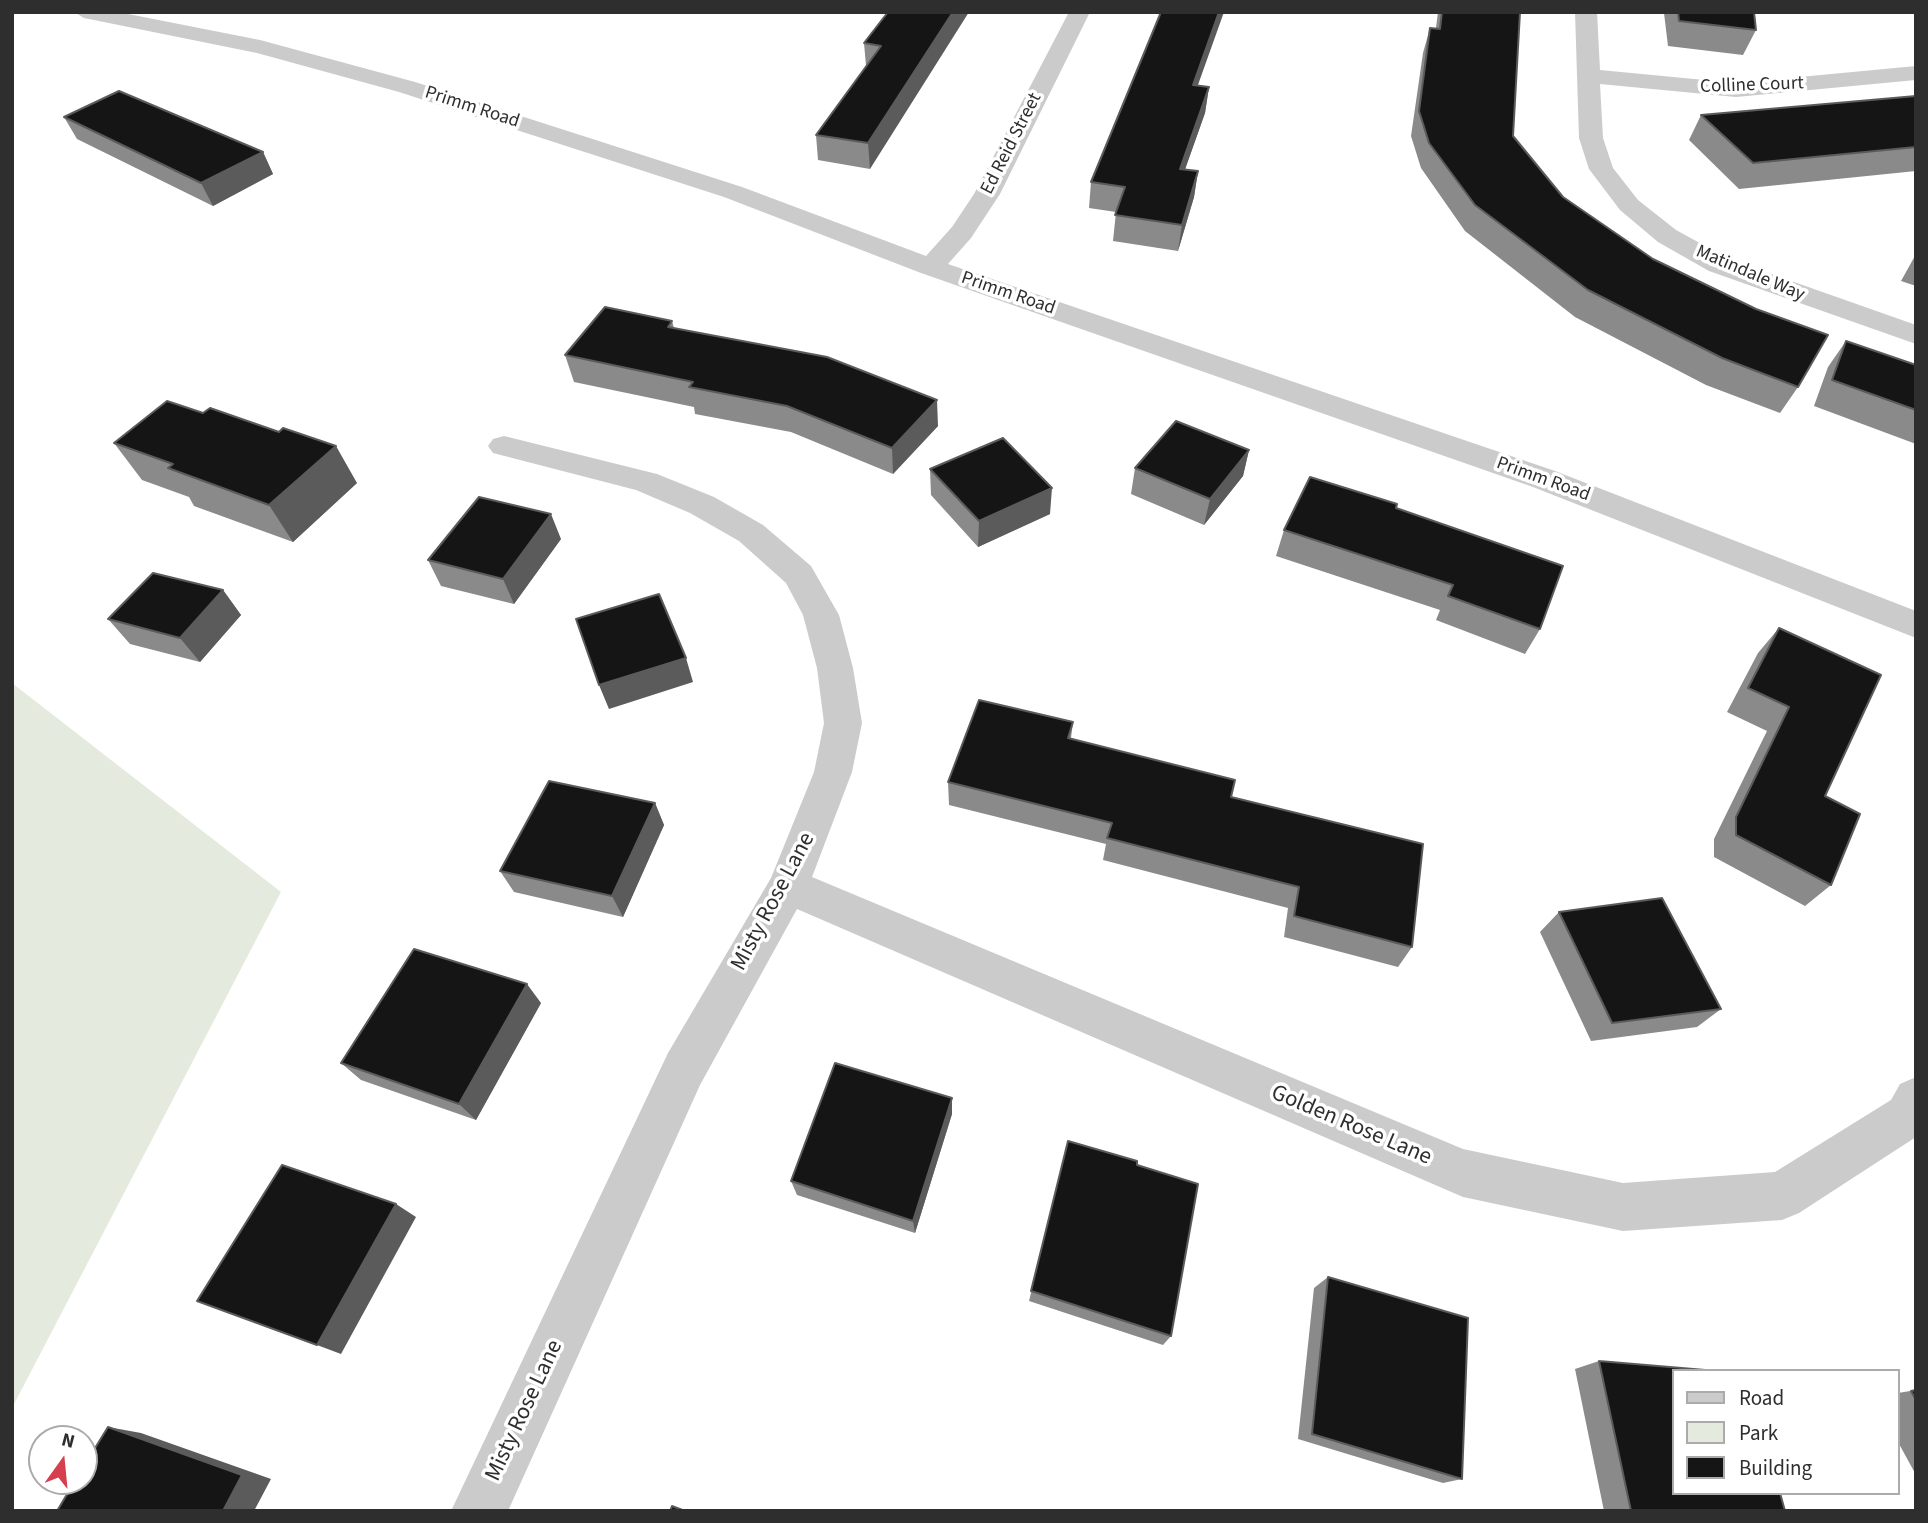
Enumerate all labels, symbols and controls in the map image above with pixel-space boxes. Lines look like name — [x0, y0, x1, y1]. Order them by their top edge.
street label: Colline Court — [1700, 73, 1804, 99]
street label: Primm Road — [422, 82, 522, 134]
street label: Ed Reid Street — [977, 89, 1047, 199]
street label: Matindale Way — [1692, 241, 1808, 307]
street label: Primm Road — [958, 267, 1058, 321]
street label: Primm Road — [1493, 453, 1593, 507]
street label: Misty Rose Lane — [726, 828, 822, 976]
street label: Golden Rose Lane — [1267, 1080, 1435, 1172]
street label: Misty Rose Lane — [480, 1336, 570, 1486]
legend — [1672, 1369, 1900, 1495]
text: Road — [1739, 1383, 1784, 1413]
text: Park — [1739, 1418, 1778, 1448]
north arrow — [28, 1425, 98, 1495]
text: N — [58, 1426, 78, 1456]
text: Building — [1739, 1453, 1812, 1483]

